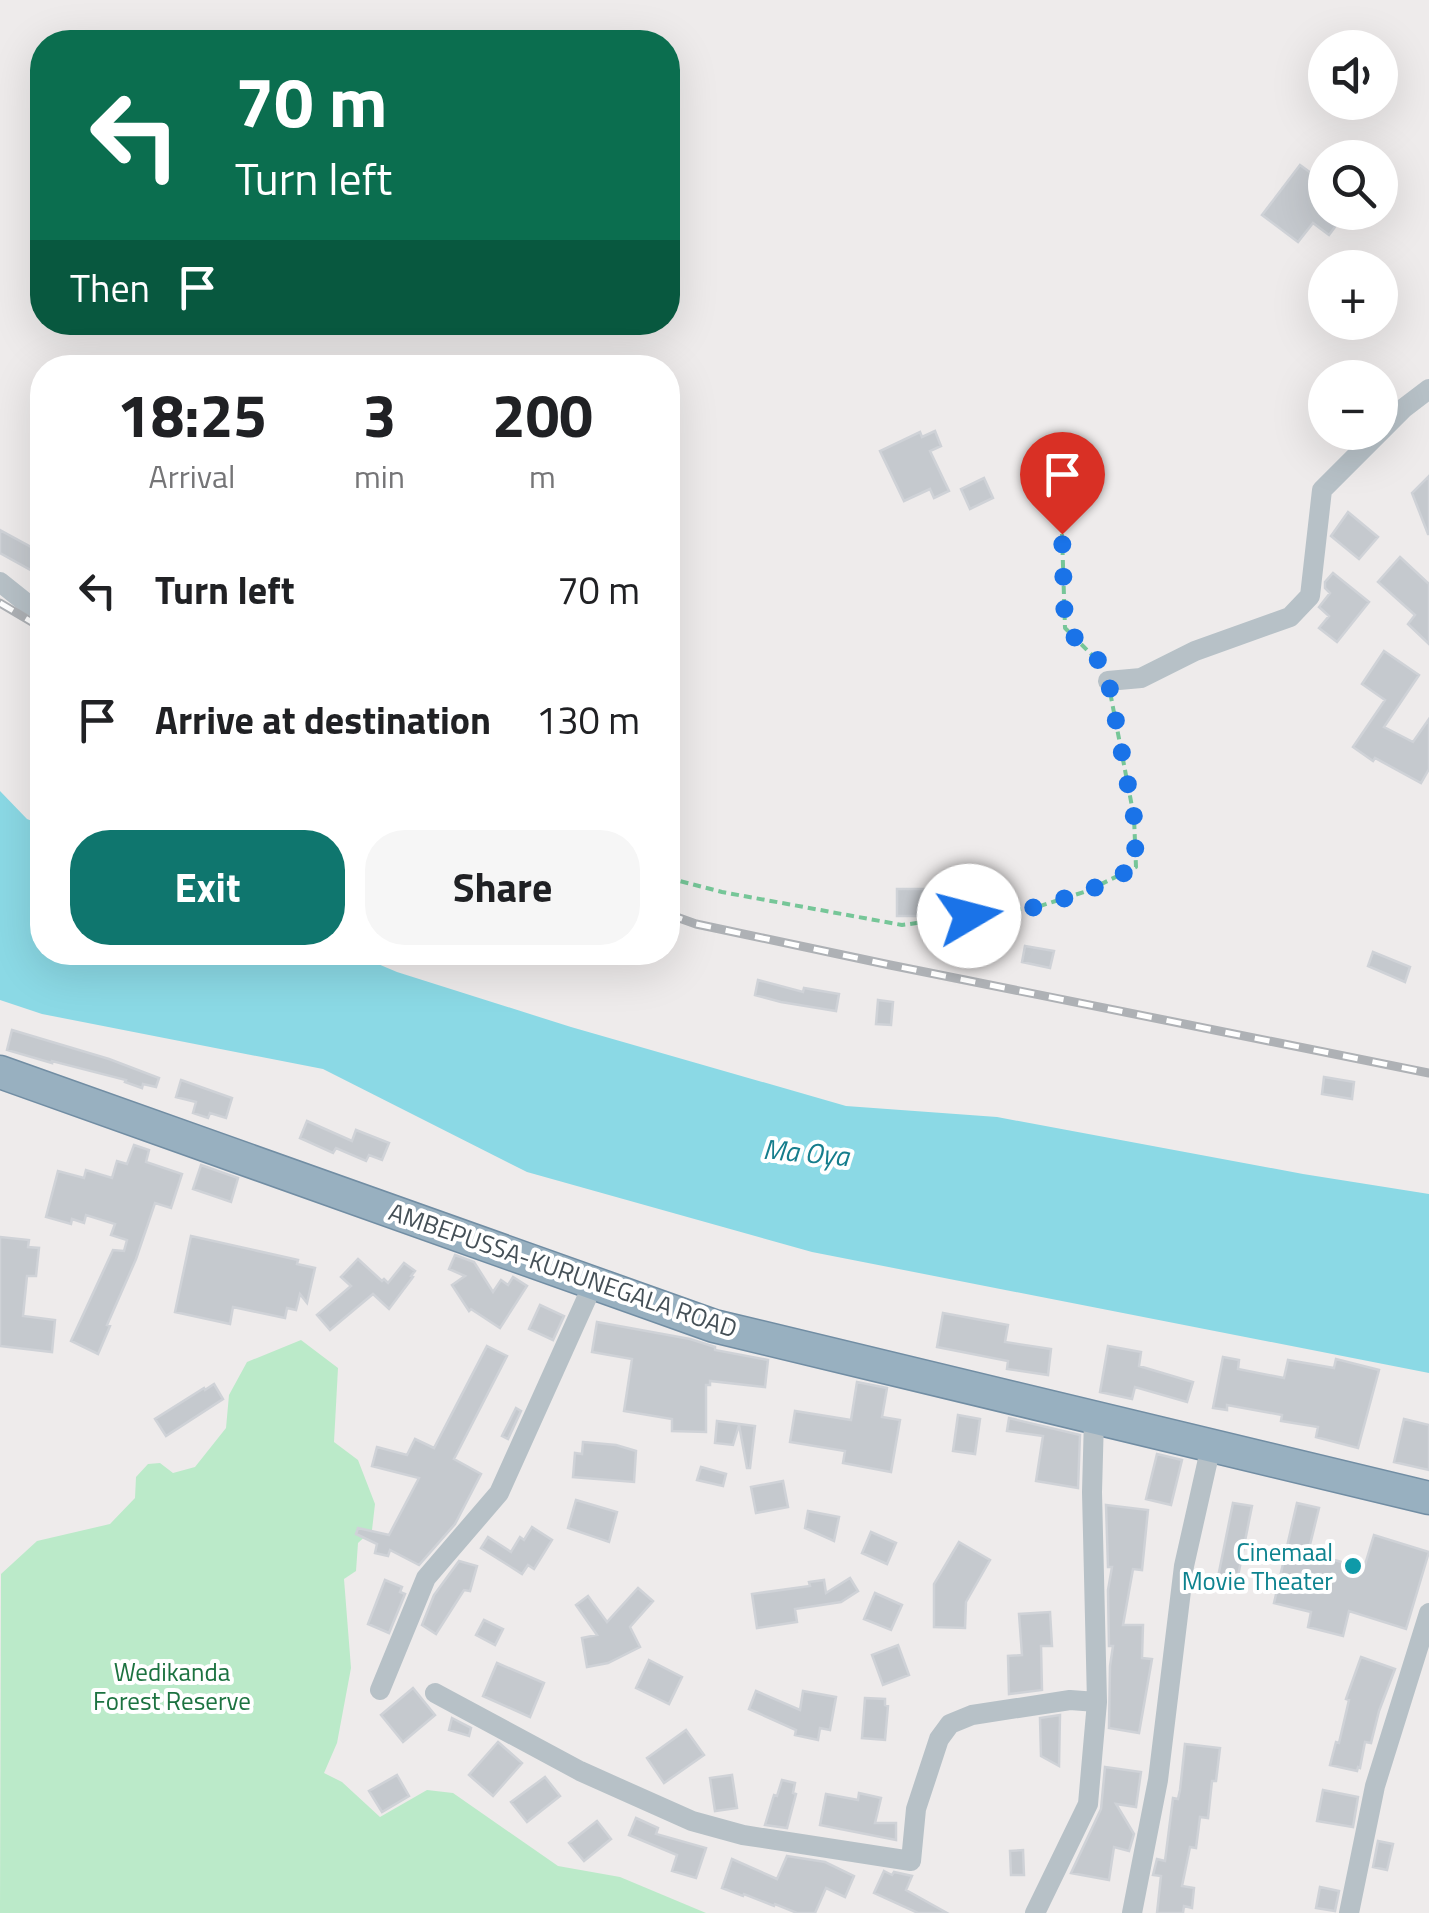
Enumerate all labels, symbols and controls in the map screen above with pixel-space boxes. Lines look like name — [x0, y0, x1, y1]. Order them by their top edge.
map controls — [1308, 30, 1398, 450]
button: sound — [1308, 30, 1398, 120]
text: 70 m — [235, 48, 388, 154]
icon: left — [70, 70, 200, 200]
button: search — [1308, 140, 1398, 230]
text: Turn left — [235, 144, 392, 212]
button: + — [1308, 250, 1398, 340]
text: Then — [70, 259, 150, 317]
icon: arrive — [170, 260, 225, 315]
button: − — [1308, 360, 1398, 450]
text: 18:25 — [117, 369, 267, 460]
text: 3 — [363, 369, 396, 460]
text: 200 — [492, 369, 593, 460]
pin — [1020, 432, 1105, 535]
icon: arrive — [1035, 447, 1090, 502]
text: Arrival — [149, 452, 235, 500]
text: min — [354, 452, 405, 500]
text: m — [529, 452, 556, 500]
text: Turn left — [155, 561, 295, 619]
text: 70 m — [557, 561, 640, 619]
icon: left — [70, 563, 125, 618]
text: Arrive at destination — [155, 691, 491, 749]
text: 130 m — [536, 691, 640, 749]
icon: arrive — [70, 693, 125, 748]
button: Exit — [70, 830, 345, 945]
button: Share — [365, 830, 640, 945]
position arrow — [917, 864, 1021, 968]
water label: Ma Oya — [761, 1127, 853, 1177]
street label: AMBEPUSSA-KURUNEGALA ROAD — [384, 1192, 742, 1348]
place label: Cinemaal Movie Theater — [1182, 1533, 1333, 1600]
marker: Cinemaal Movie Theater — [1342, 1555, 1364, 1577]
park label: Wedikanda Forest Reserve — [93, 1653, 251, 1720]

